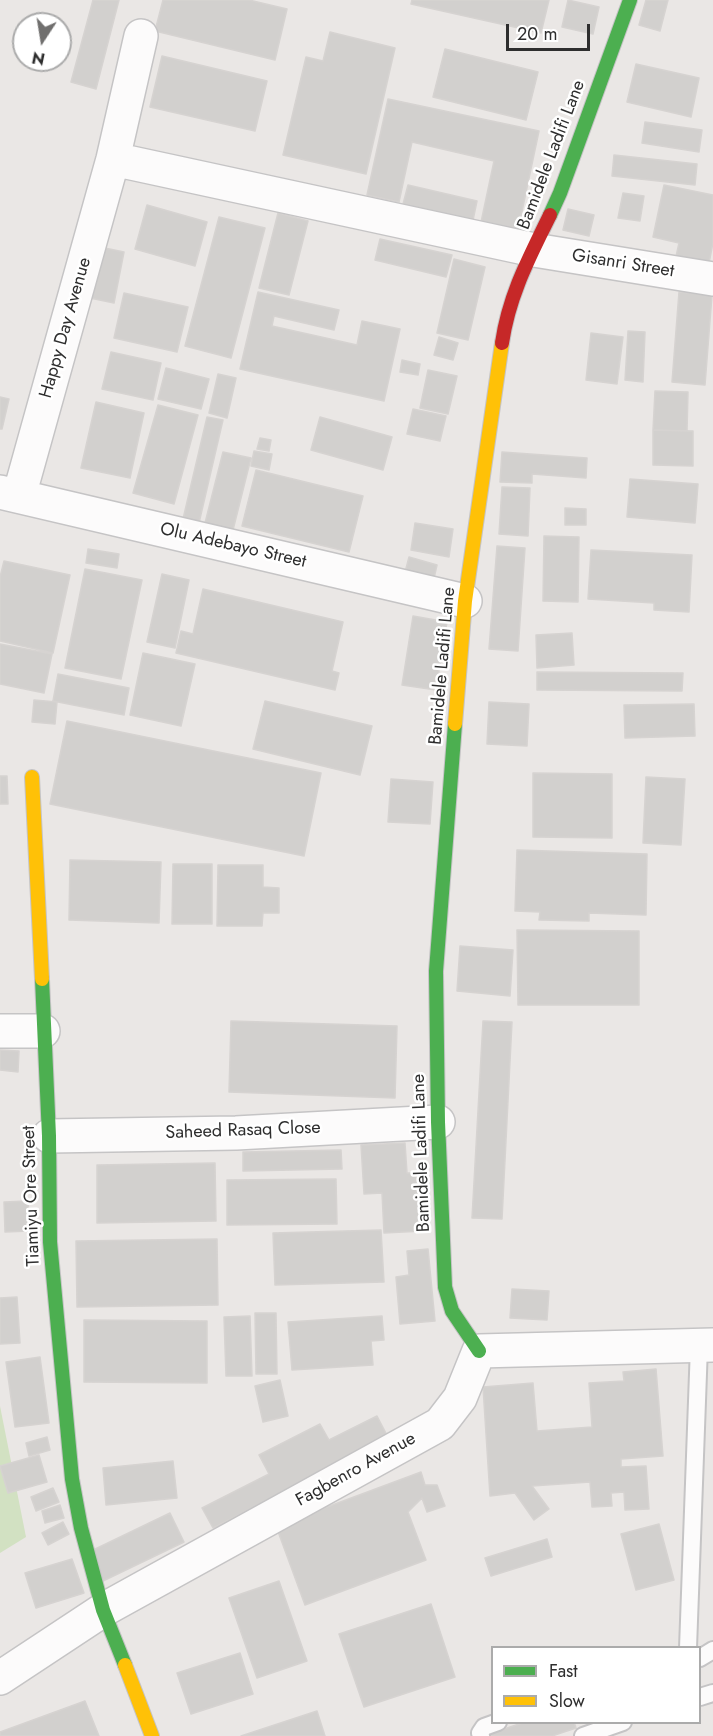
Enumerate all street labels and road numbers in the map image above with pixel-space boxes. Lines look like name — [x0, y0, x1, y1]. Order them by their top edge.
street label: Bamidele Ladifi Lane — [514, 77, 590, 233]
street label: Gisanri Street — [570, 245, 676, 283]
street label: Happy Day Avenue — [36, 255, 96, 401]
street label: Olu Adebayo Street — [158, 519, 308, 573]
street label: Bamidele Ladifi Lane — [425, 586, 461, 746]
street label: Bamidele Ladifi Lane — [408, 1074, 436, 1232]
street label: Saheed Rasaq Close — [165, 1117, 321, 1145]
street label: Tiamiyu Ore Street — [19, 1125, 45, 1267]
street label: Fagbenro Avenue — [292, 1428, 420, 1512]

